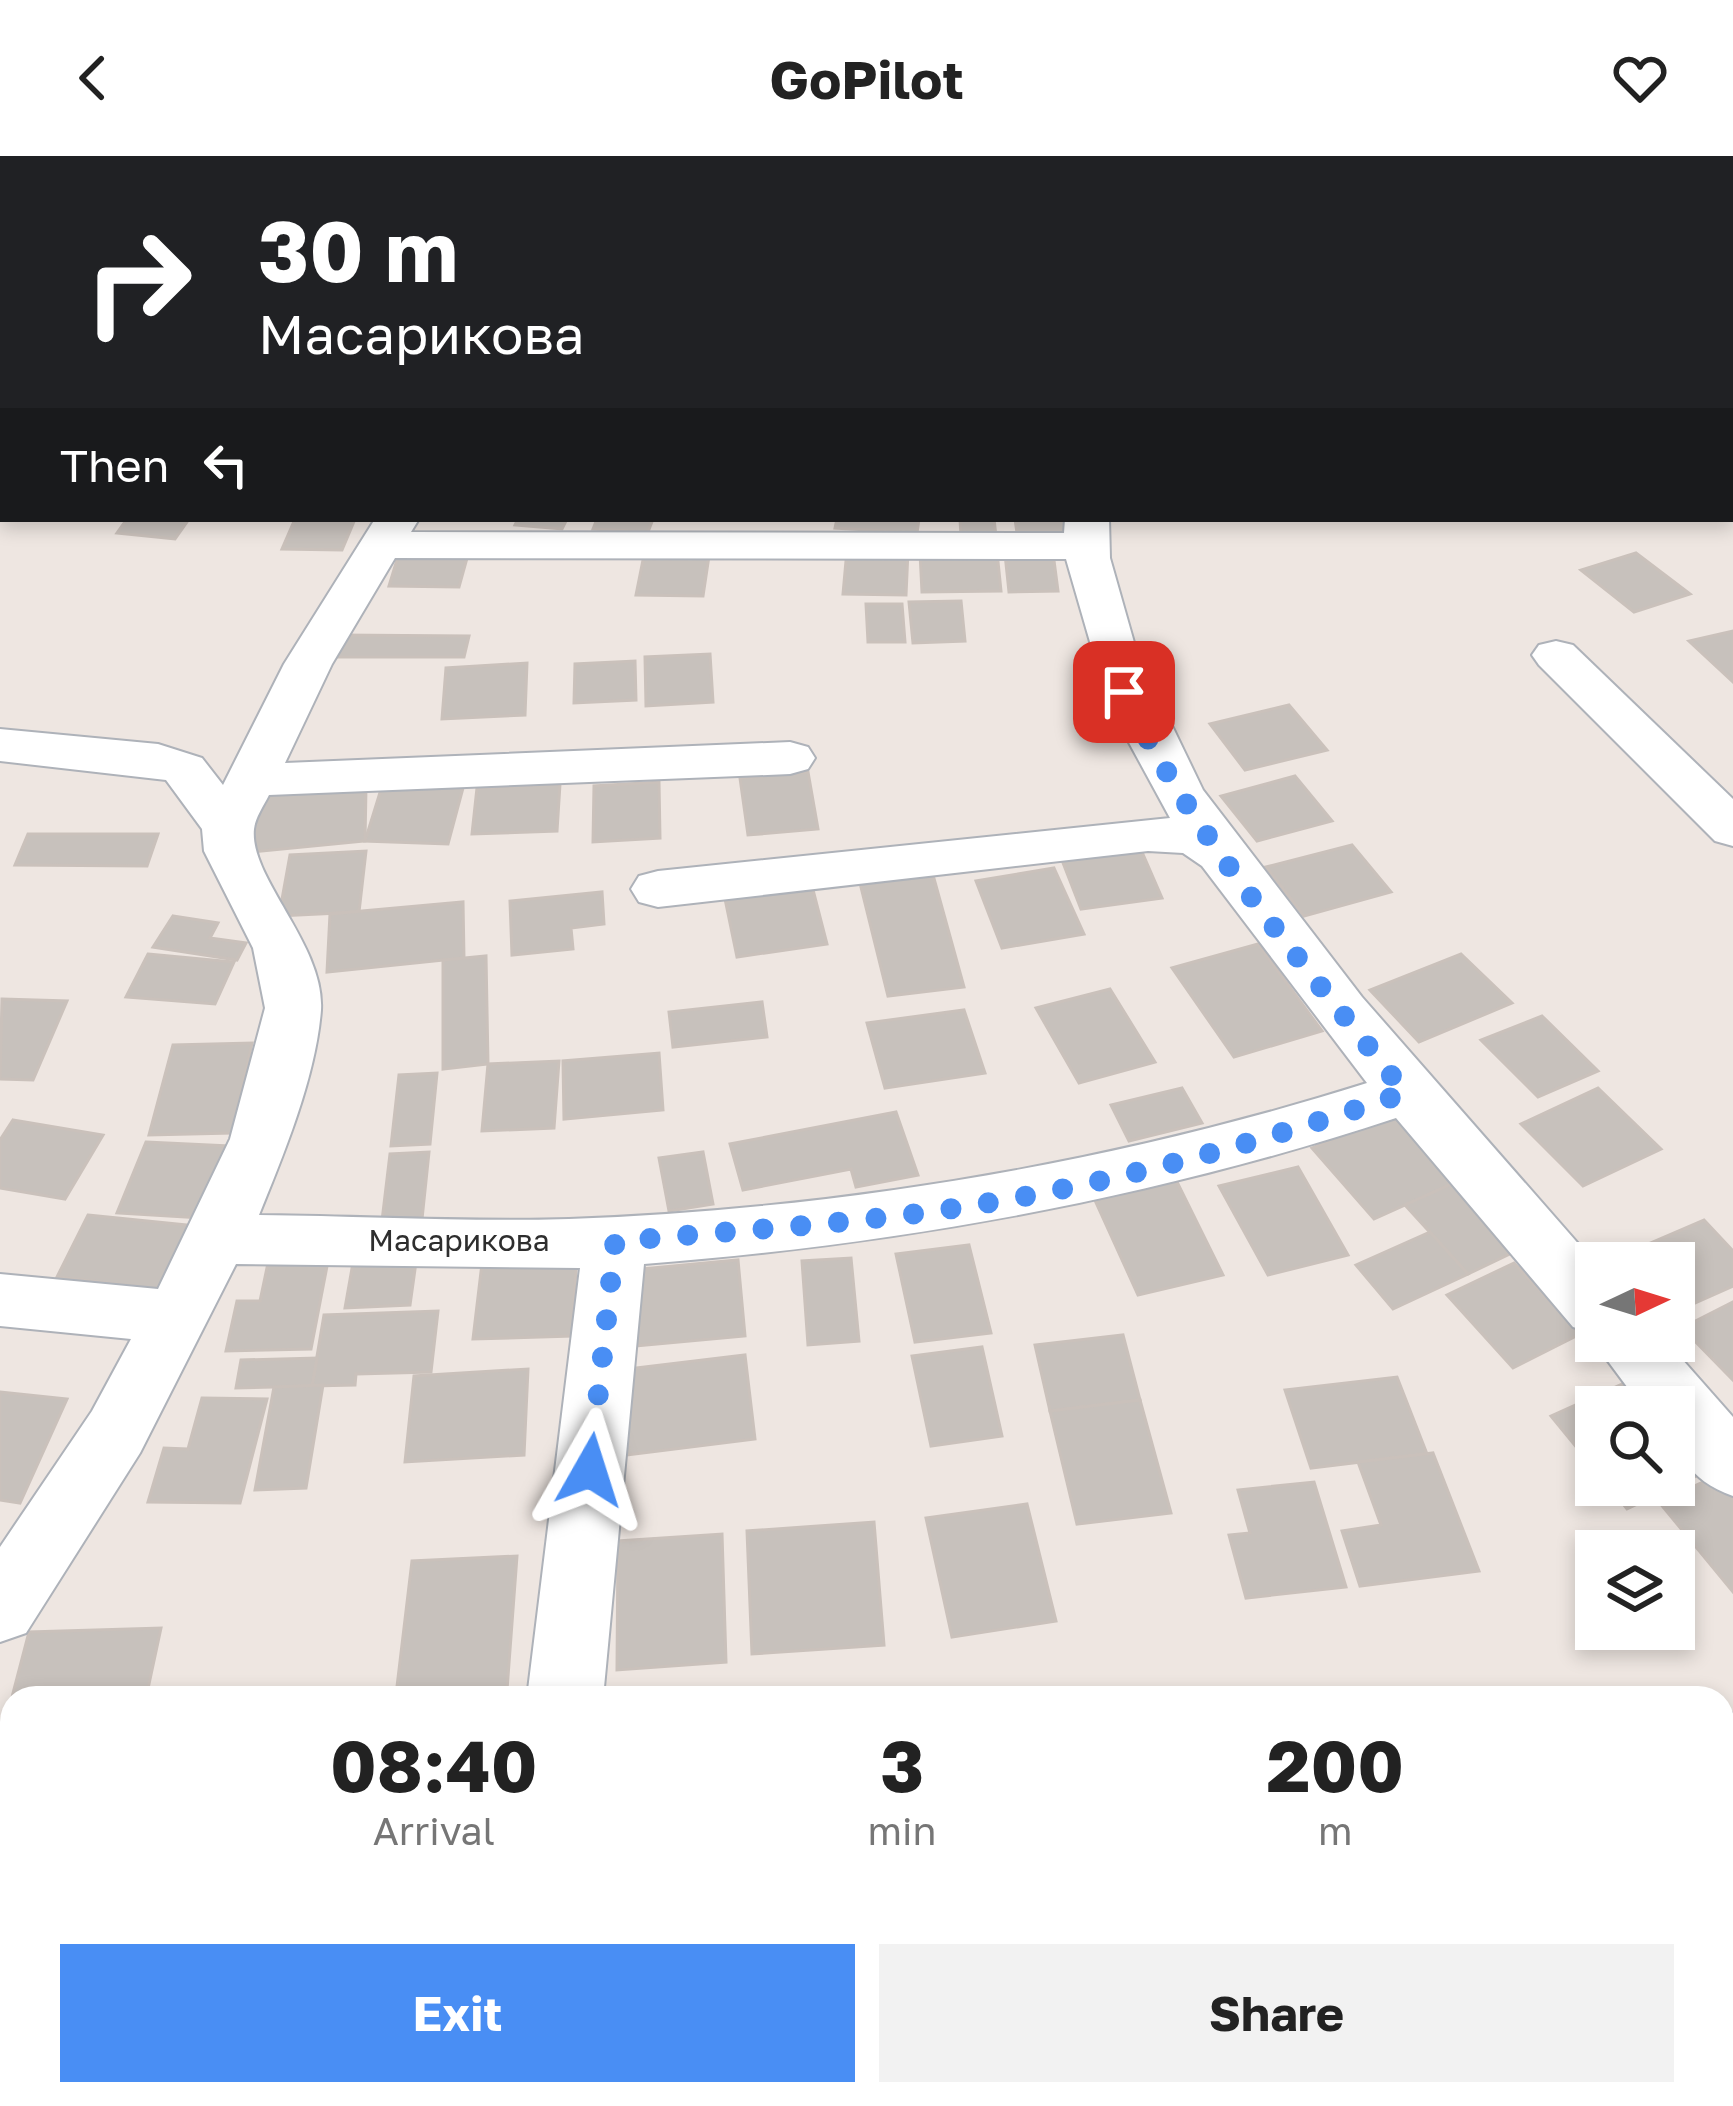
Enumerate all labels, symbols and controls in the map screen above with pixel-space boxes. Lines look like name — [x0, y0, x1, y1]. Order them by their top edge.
icon: back — [60, 45, 126, 111]
icon: heart — [1607, 45, 1673, 111]
text: GoPilot — [769, 46, 964, 111]
text: 30 m — [258, 200, 458, 300]
icon: right — [60, 204, 216, 360]
text: Масарикова — [258, 301, 584, 366]
icon: left — [193, 432, 259, 498]
text: Then — [60, 438, 169, 492]
pin — [1073, 641, 1175, 743]
icon: arrive — [1091, 659, 1157, 725]
street label: Масарикова — [368, 1222, 550, 1258]
north arrow — [1575, 1242, 1695, 1362]
map controls — [1575, 1242, 1695, 1650]
button: search — [1575, 1386, 1695, 1506]
position arrow — [527, 1407, 653, 1533]
button: layers — [1575, 1530, 1695, 1650]
text: 08:40 — [330, 1721, 538, 1808]
text: 3 — [880, 1721, 924, 1808]
text: 200 — [1267, 1721, 1404, 1808]
text: Arrival — [373, 1807, 495, 1854]
text: min — [868, 1807, 937, 1854]
text: m — [1318, 1807, 1353, 1854]
button: Exit — [60, 1944, 855, 2082]
button: Share — [879, 1944, 1674, 2082]

